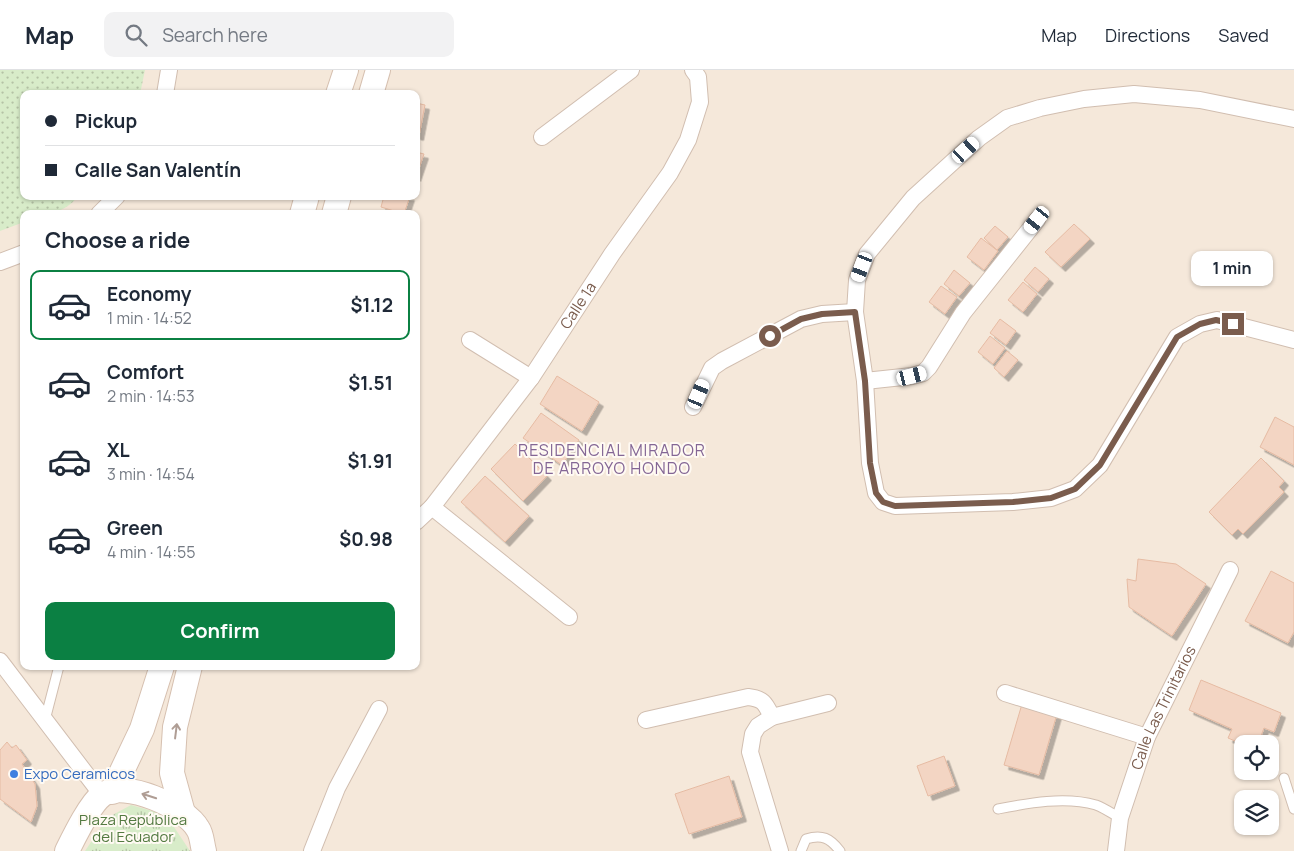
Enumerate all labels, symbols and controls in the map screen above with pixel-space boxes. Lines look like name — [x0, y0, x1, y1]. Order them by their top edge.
search box — [104, 12, 454, 57]
text: Map — [25, 18, 74, 51]
icon: search — [122, 21, 150, 49]
text: Search here — [162, 22, 268, 48]
text: Map — [1041, 23, 1077, 47]
text: Directions — [1105, 23, 1190, 47]
text: Saved — [1218, 23, 1269, 47]
text: Pickup — [75, 108, 137, 134]
car — [949, 134, 982, 166]
text: Calle San Valentín — [75, 157, 241, 183]
car — [1021, 204, 1052, 236]
text: Choose a ride — [45, 225, 190, 255]
car — [849, 250, 874, 284]
callout: 1 min — [1192, 252, 1274, 286]
text: 1 min — [1212, 257, 1252, 279]
street label: Calle 1a — [555, 278, 601, 333]
text: Economy — [107, 281, 191, 307]
icon: car — [47, 283, 92, 328]
text: $1.12 — [350, 292, 393, 318]
text: 1 min · 14:52 — [107, 307, 192, 329]
route end — [1222, 313, 1244, 335]
route start — [759, 325, 781, 347]
text: Comfort — [107, 359, 184, 385]
icon: car — [47, 361, 92, 406]
car — [895, 365, 928, 387]
text: $1.51 — [348, 370, 393, 396]
car — [686, 377, 711, 411]
text: 2 min · 14:53 — [107, 385, 195, 407]
text: XL — [107, 437, 130, 463]
icon: car — [47, 439, 92, 484]
district label: RESIDENCIAL MIRADOR DE ARROYO HONDO — [518, 439, 706, 479]
text: $1.91 — [348, 448, 393, 474]
text: 3 min · 14:54 — [107, 463, 195, 485]
text: Green — [107, 515, 163, 541]
icon: car — [47, 517, 92, 562]
text: $0.98 — [339, 526, 393, 552]
text: 4 min · 14:55 — [107, 541, 195, 563]
button: Confirm — [45, 602, 395, 660]
street label: Calle Las Trinitarios — [1126, 642, 1201, 772]
one-way arrow — [171, 723, 181, 739]
map controls — [1234, 735, 1279, 835]
button: locate — [1234, 735, 1279, 780]
place label: Expo Ceramicos — [24, 763, 135, 784]
marker: Expo Ceramicos — [8, 768, 20, 780]
one-way arrow — [141, 790, 157, 800]
button: layers — [1234, 790, 1279, 835]
park label: Plaza República del Ecuador — [79, 809, 187, 847]

